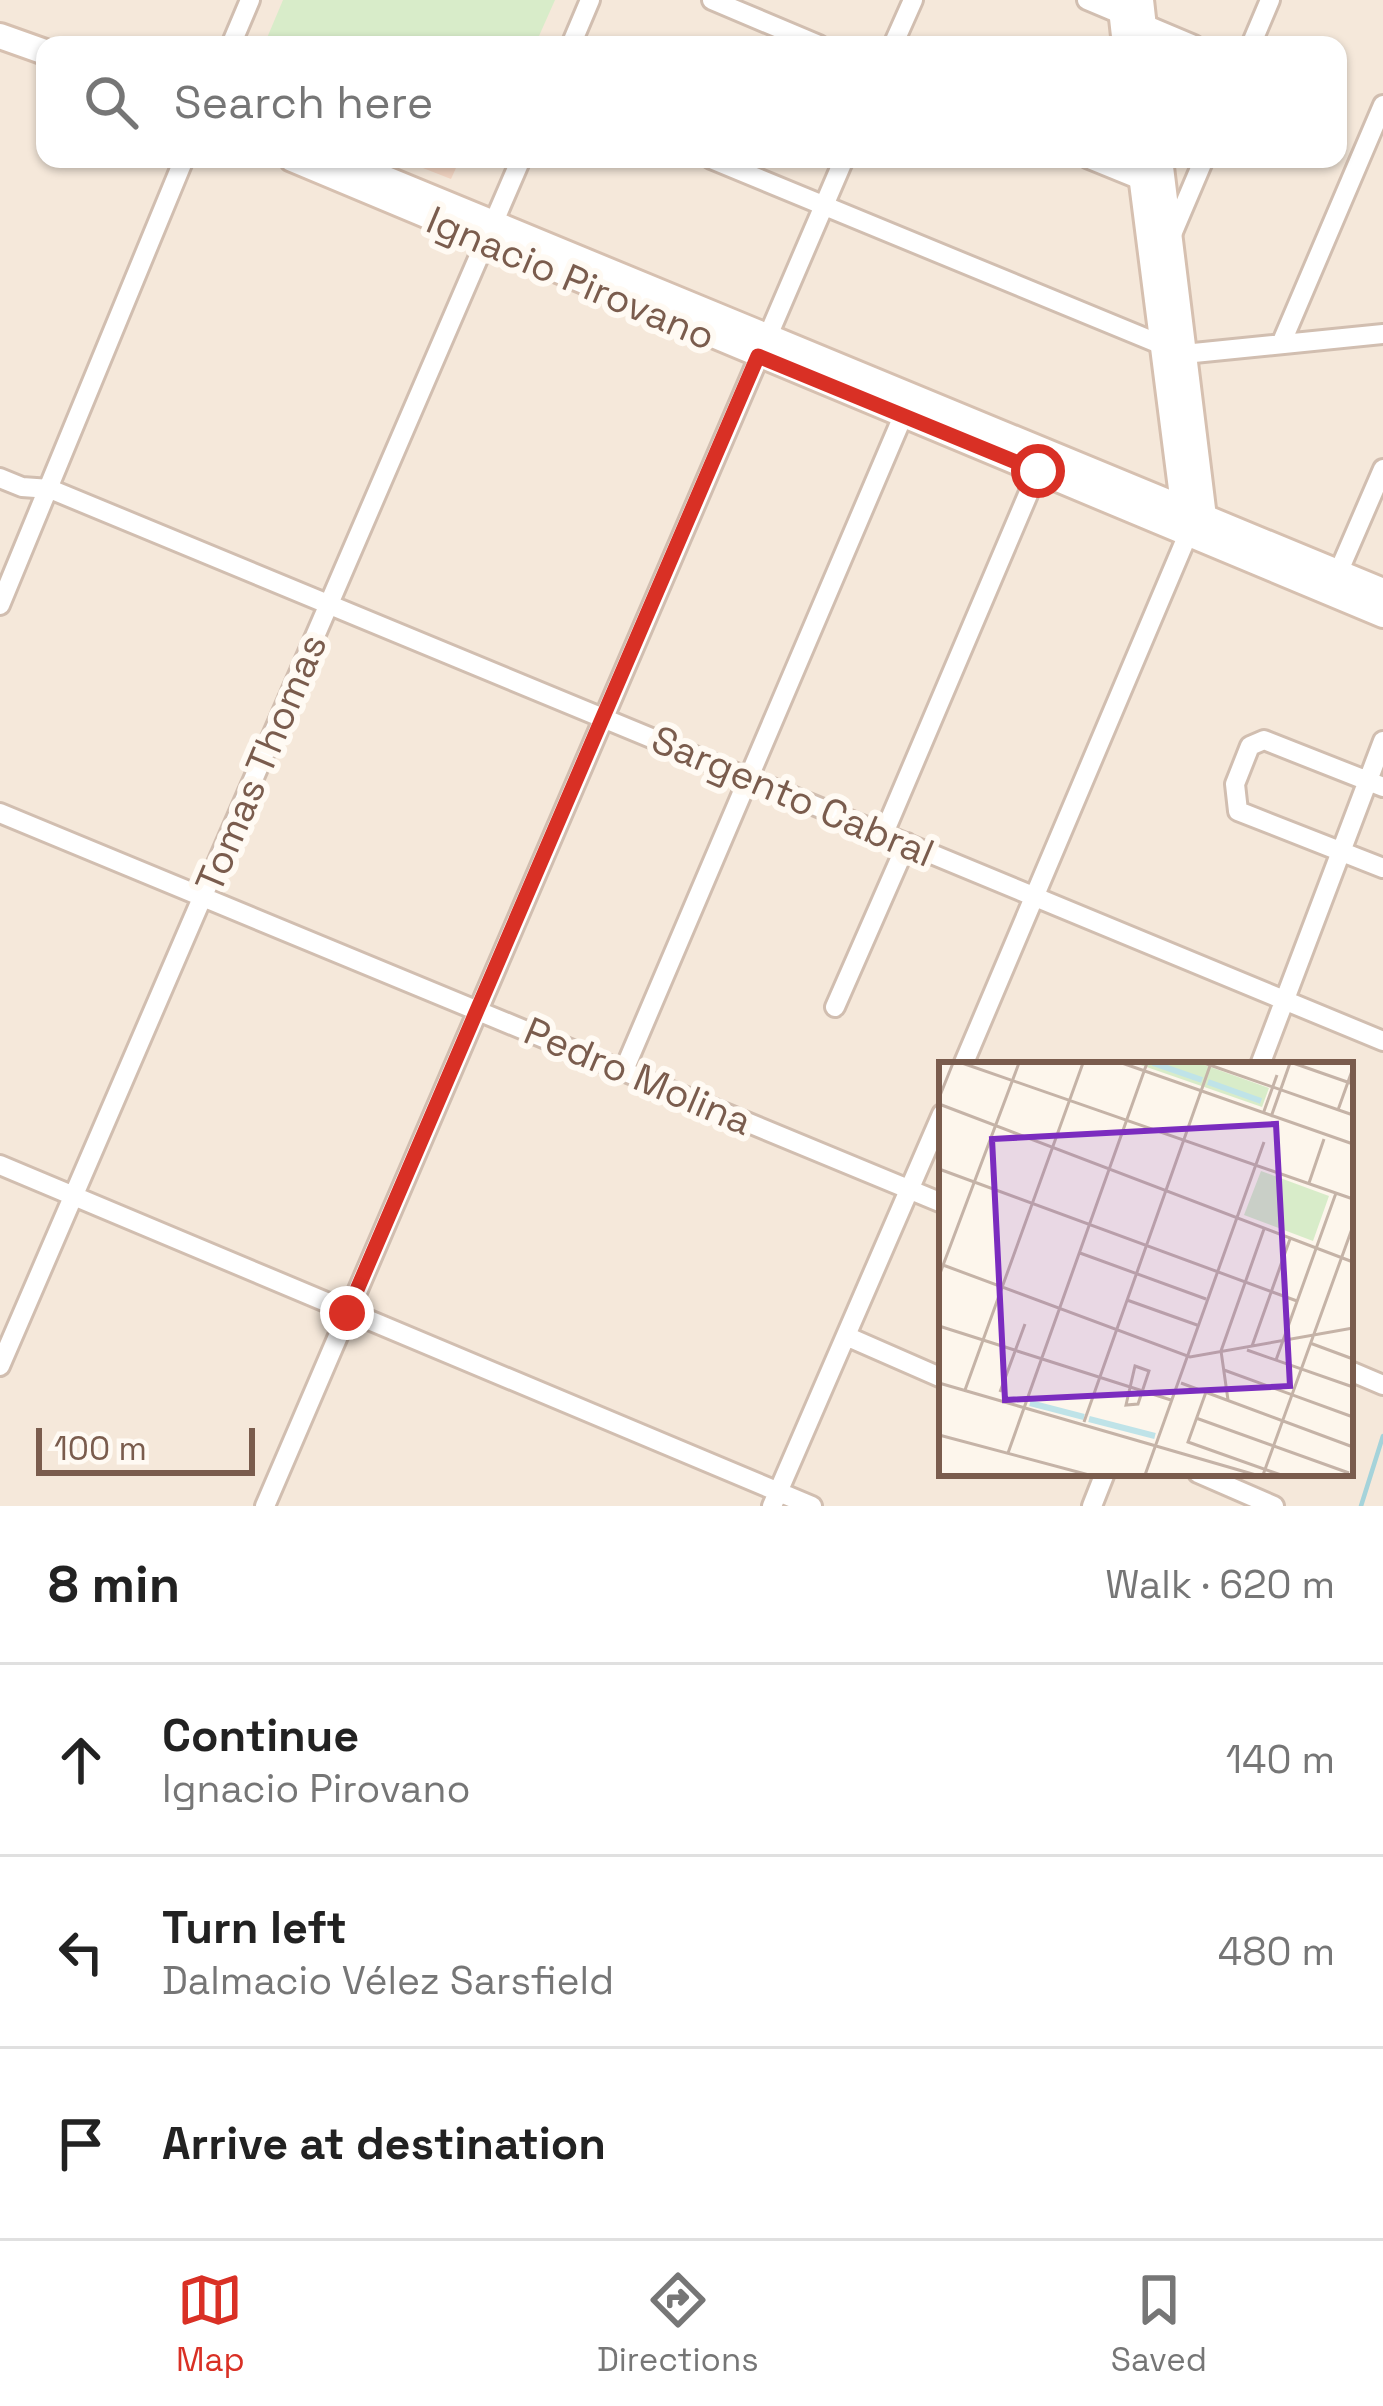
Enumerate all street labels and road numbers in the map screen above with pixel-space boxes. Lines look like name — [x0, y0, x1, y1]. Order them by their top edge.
street label: Ignacio Pirovano — [419, 195, 723, 361]
street label: Tomas Thomas — [185, 626, 337, 900]
street label: Sargento Cabral — [645, 714, 941, 878]
street label: Pedro Molina — [517, 1006, 759, 1146]

